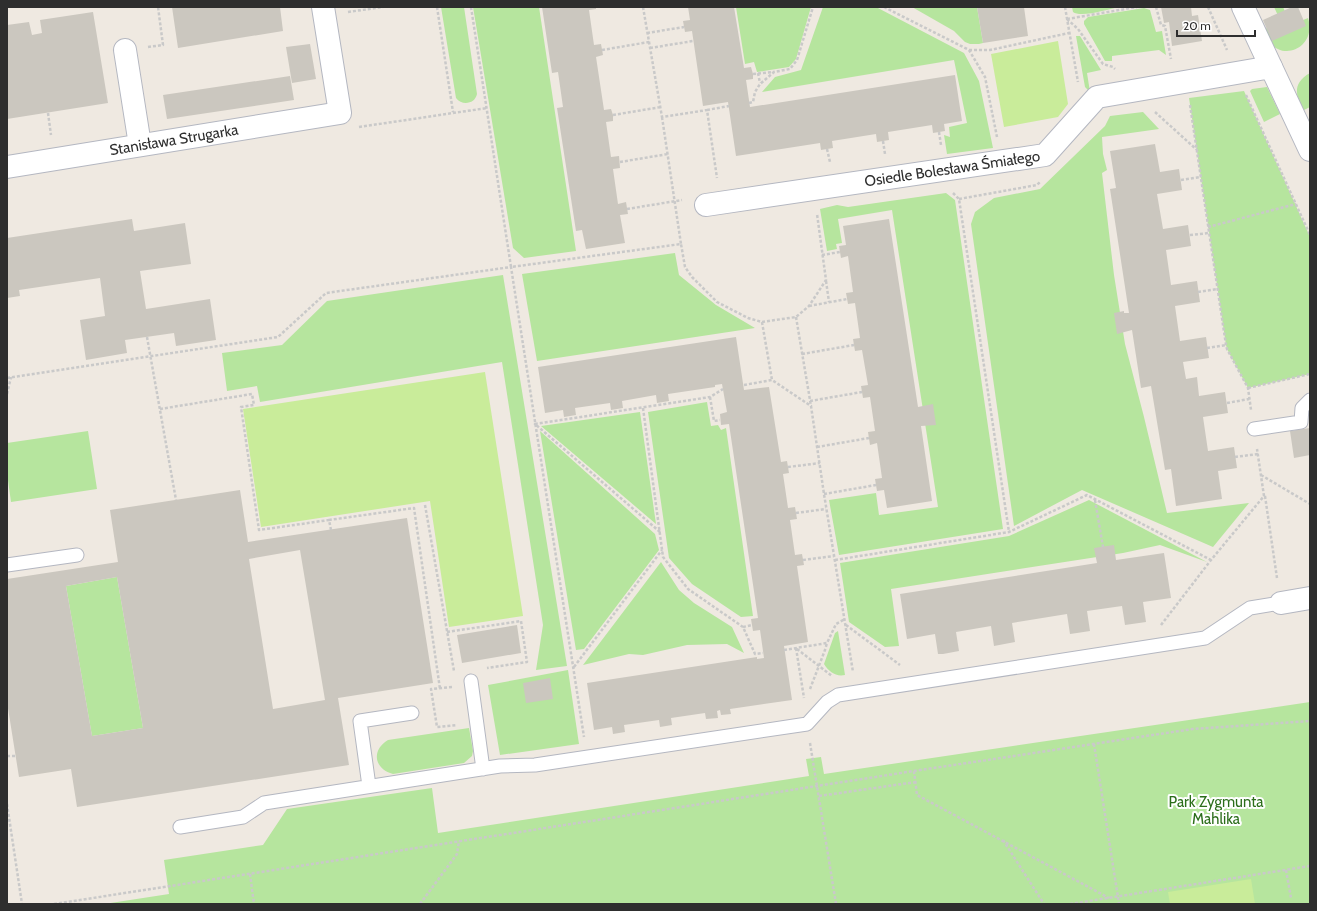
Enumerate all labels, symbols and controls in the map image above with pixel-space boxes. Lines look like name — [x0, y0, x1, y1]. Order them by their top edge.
scale bar — [1177, 12, 1255, 38]
text: 20 m — [1183, 18, 1211, 33]
street label: Stanisława Strugarka — [108, 121, 240, 159]
street label: Osiedle Bolesława Śmiałego — [863, 147, 1041, 191]
park label: Park Zygmunta Mahlika — [1169, 793, 1264, 828]

